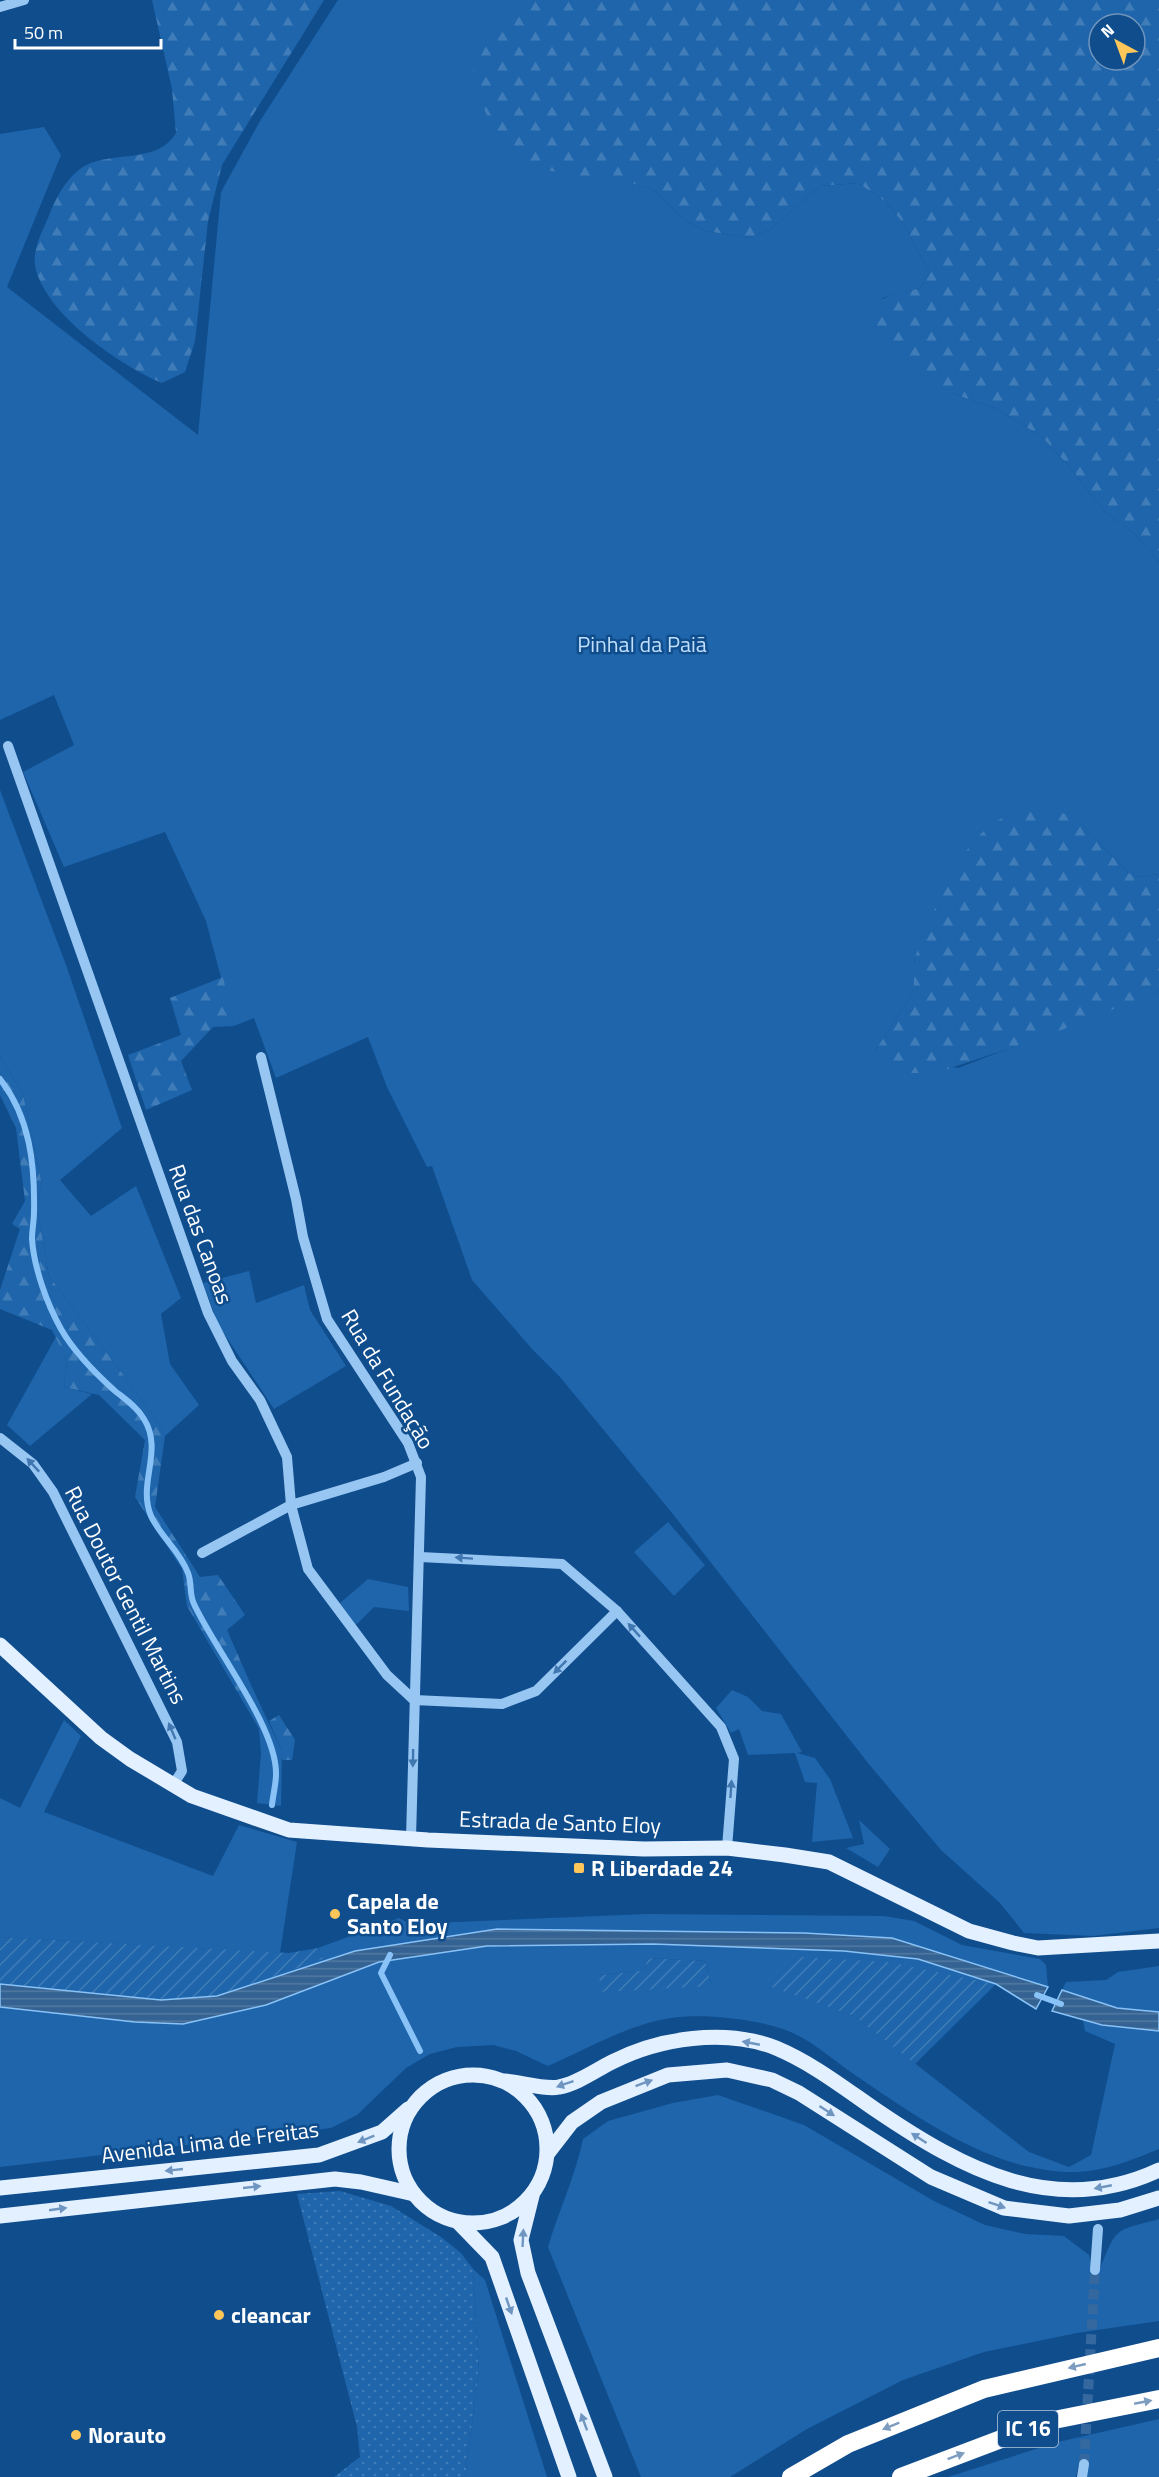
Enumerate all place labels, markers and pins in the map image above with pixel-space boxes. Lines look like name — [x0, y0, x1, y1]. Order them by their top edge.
place label: R Liberdade 24 — [591, 1851, 733, 1885]
marker: R Liberdade 24 — [572, 1861, 586, 1875]
place label: Capela de Santo Eloy — [347, 1884, 448, 1943]
marker: Capela de Santo Eloy — [328, 1907, 342, 1921]
place label: cleancar — [231, 2298, 311, 2332]
marker: cleancar — [212, 2308, 226, 2322]
place label: Norauto — [88, 2418, 166, 2452]
marker: Norauto — [69, 2428, 83, 2442]

